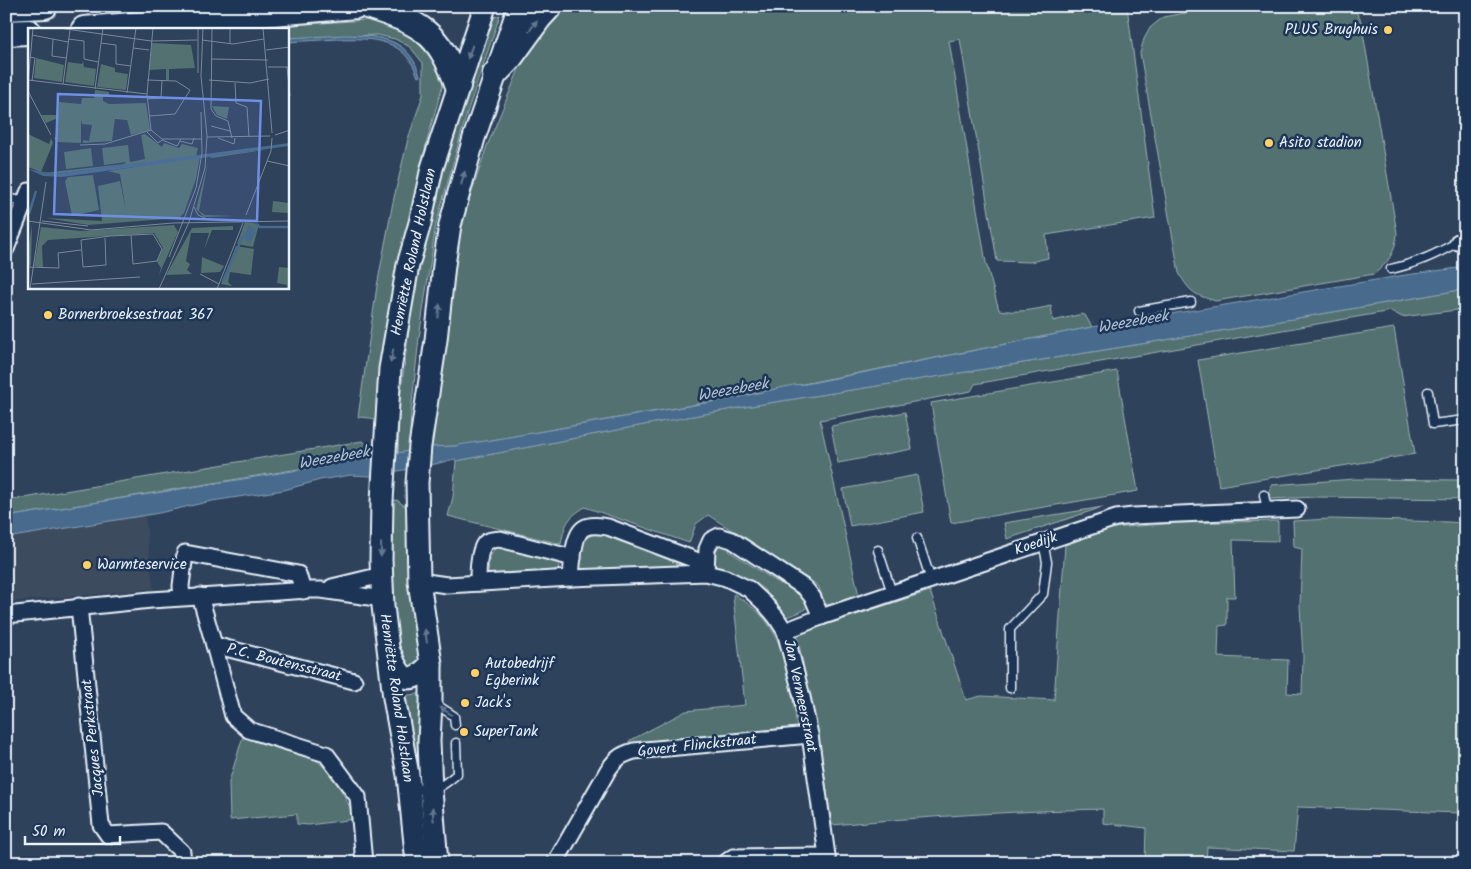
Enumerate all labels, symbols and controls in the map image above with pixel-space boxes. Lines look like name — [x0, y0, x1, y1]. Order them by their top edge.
place label: PLUS Brughuis — [1285, 18, 1379, 42]
one-way arrow — [528, 19, 538, 33]
marker: PLUS Brughuis — [1382, 24, 1394, 36]
inset map — [28, 28, 289, 289]
one-way arrow — [466, 45, 473, 60]
place label: Asito stadion — [1279, 131, 1362, 155]
marker: Asito stadion — [1263, 137, 1275, 149]
street label: Henriëtte Roland Holstlaan — [385, 166, 443, 338]
one-way arrow — [459, 170, 467, 185]
one-way arrow — [435, 302, 443, 318]
place label: Bornerbroeksestraat 367 — [58, 303, 214, 327]
water label: Weezebeek — [1096, 303, 1173, 341]
marker: Bornerbroeksestraat 367 — [42, 309, 54, 321]
one-way arrow — [388, 348, 396, 364]
water label: Weezebeek — [696, 371, 773, 409]
water label: Weezebeek — [297, 439, 374, 477]
street label: Koedijk — [1011, 525, 1062, 563]
one-way arrow — [377, 542, 385, 558]
place label: Warmteservice — [97, 553, 187, 577]
marker: Warmteservice — [81, 559, 93, 571]
street label: Henriëtte Roland Holstlaan — [372, 612, 420, 784]
one-way arrow — [422, 627, 430, 643]
street label: P.C. Boutensstraat — [224, 637, 344, 689]
street label: Jan Vermeerstraat — [776, 637, 824, 755]
place label: Autobedrijf Egberink — [485, 652, 555, 693]
marker: Autobedrijf Egberink — [469, 667, 481, 679]
street label: Jacques Perkstraat — [75, 678, 111, 798]
place label: Jack's — [475, 691, 512, 715]
marker: Jack's — [459, 697, 471, 709]
one-way arrow — [440, 706, 453, 716]
place label: SuperTank — [474, 720, 539, 744]
marker: SuperTank — [458, 726, 470, 738]
street label: Govert Flinckstraat — [636, 728, 758, 764]
one-way arrow — [429, 806, 437, 822]
scale bar — [25, 814, 120, 846]
text: 50 m — [32, 820, 66, 844]

